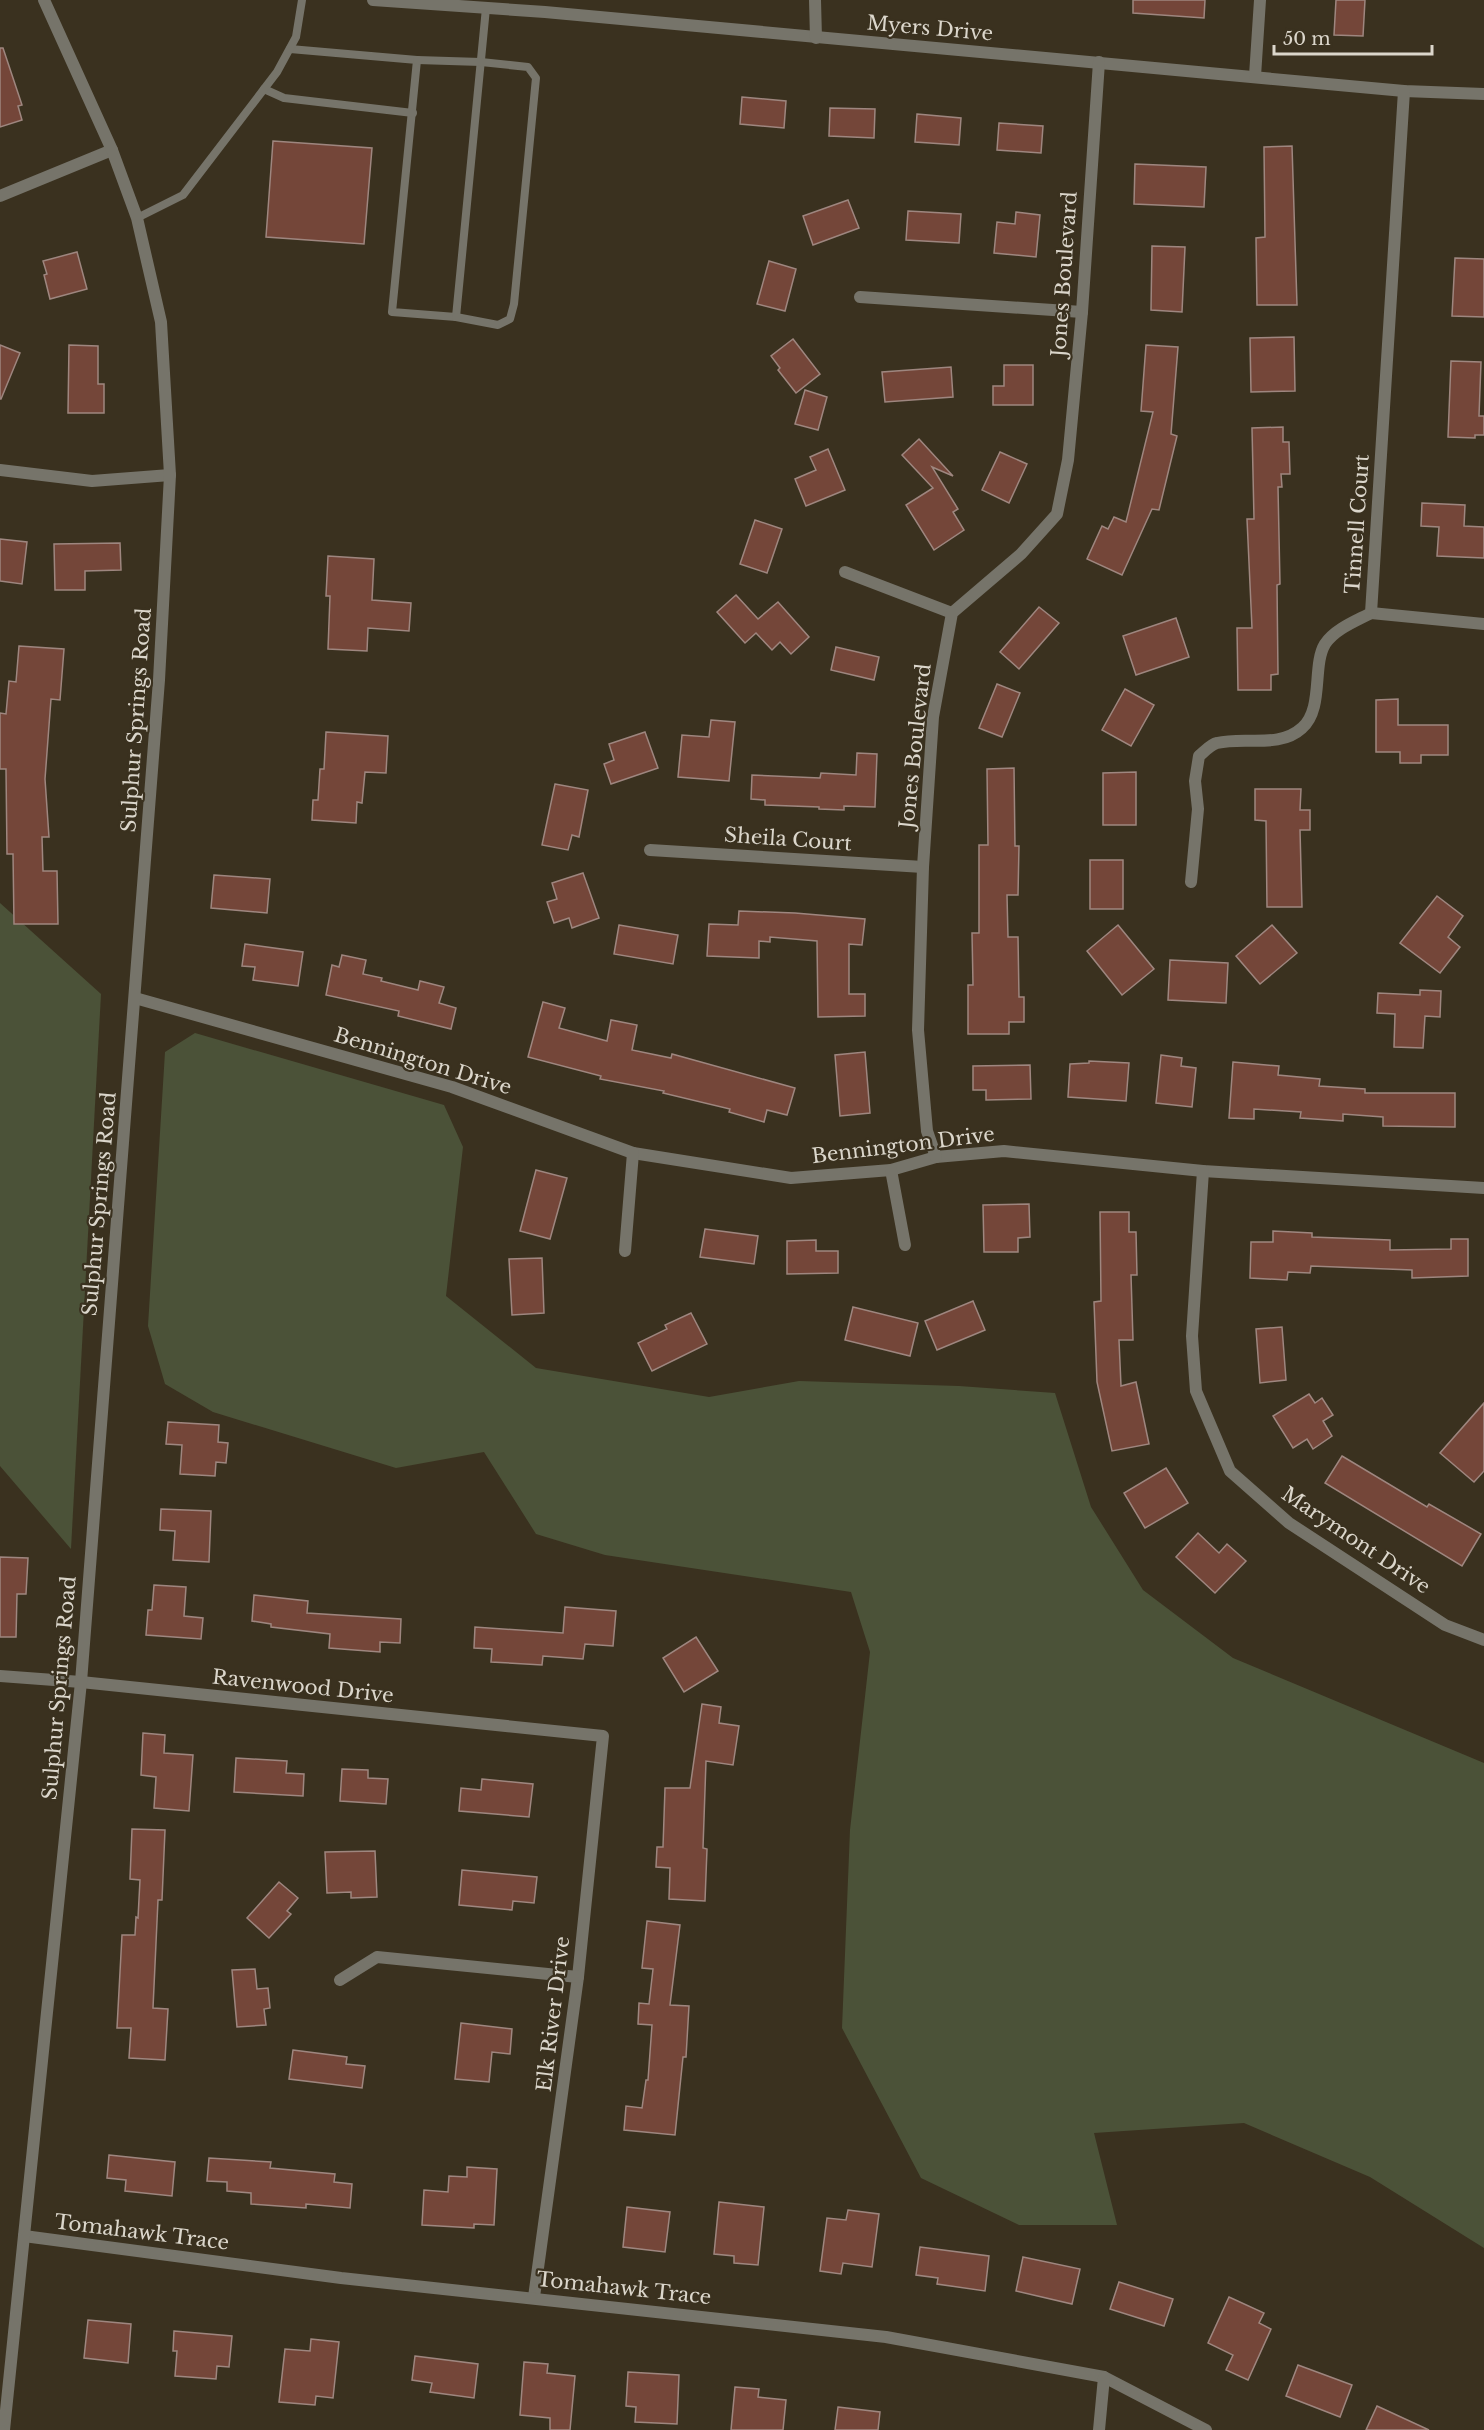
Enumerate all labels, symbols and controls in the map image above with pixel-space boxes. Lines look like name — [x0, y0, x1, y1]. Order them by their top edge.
street label: Myers Drive — [866, 11, 994, 45]
scale bar — [1274, 18, 1432, 56]
text: 50 m — [1283, 28, 1331, 50]
street label: Jones Boulevard — [1046, 190, 1082, 361]
street label: Tinnell Court — [1340, 453, 1374, 594]
street label: Sulphur Springs Road — [116, 607, 156, 833]
street label: Jones Boulevard — [894, 662, 936, 833]
street label: Sheila Court — [723, 823, 853, 855]
street label: Bennington Drive — [331, 1023, 515, 1099]
street label: Sulphur Springs Road — [77, 1091, 121, 1317]
street label: Bennington Drive — [810, 1122, 996, 1168]
street label: Marymont Drive — [1277, 1481, 1435, 1599]
street label: Sulphur Springs Road — [37, 1575, 81, 1801]
street label: Ravenwood Drive — [211, 1665, 395, 1707]
street label: Elk River Drive — [532, 1935, 574, 2093]
street label: Tomahawk Trace — [53, 2209, 231, 2255]
street label: Tomahawk Trace — [536, 2267, 712, 2309]

